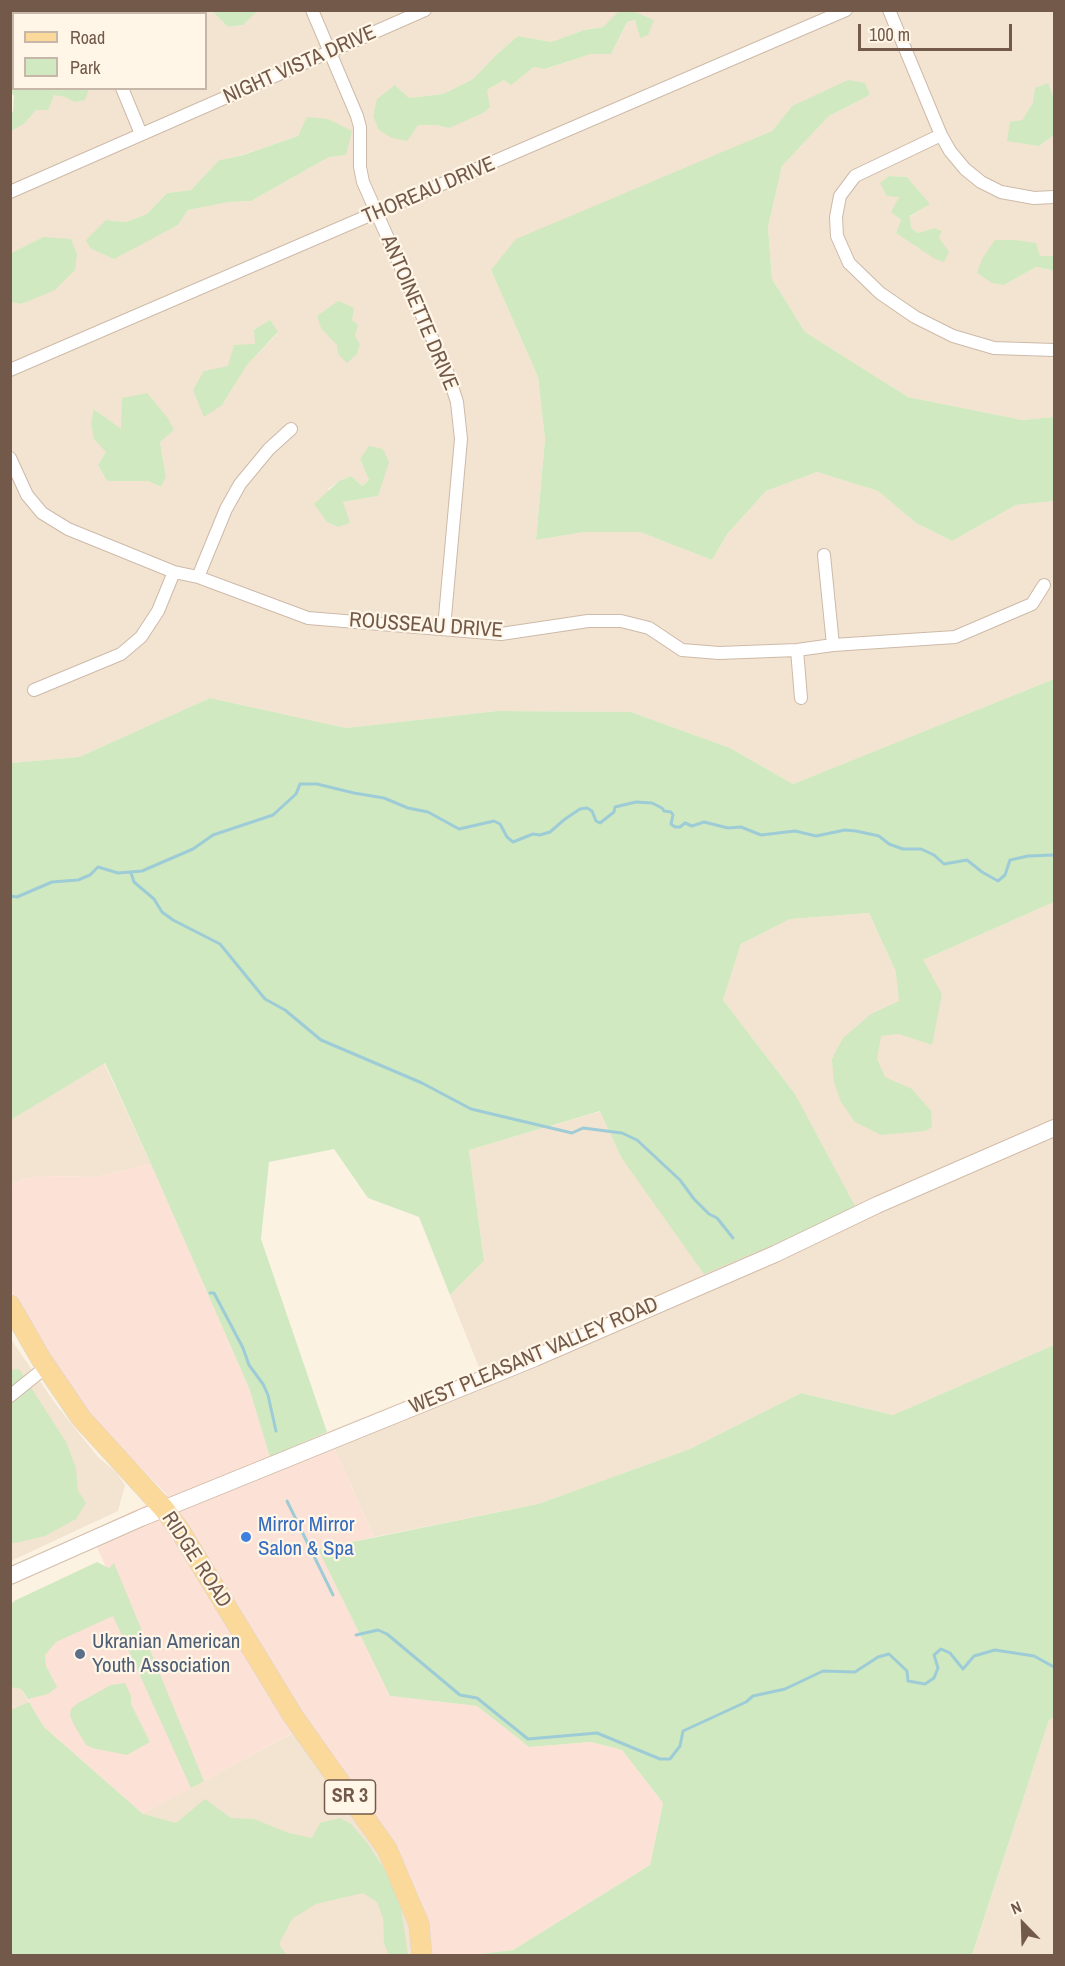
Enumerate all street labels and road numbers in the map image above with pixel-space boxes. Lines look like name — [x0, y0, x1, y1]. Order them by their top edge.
street label: NIGHT VISTA DRIVE — [220, 20, 380, 110]
street label: THOREAU DRIVE — [359, 152, 499, 230]
street label: ANTOINETTE DRIVE — [375, 232, 463, 394]
street label: ROUSSEAU DRIVE — [348, 608, 504, 644]
street label: WEST PLEASANT VALLEY ROAD — [406, 1292, 662, 1420]
street label: RIDGE ROAD — [156, 1507, 236, 1613]
road number: SR 3 — [324, 1780, 376, 1814]

